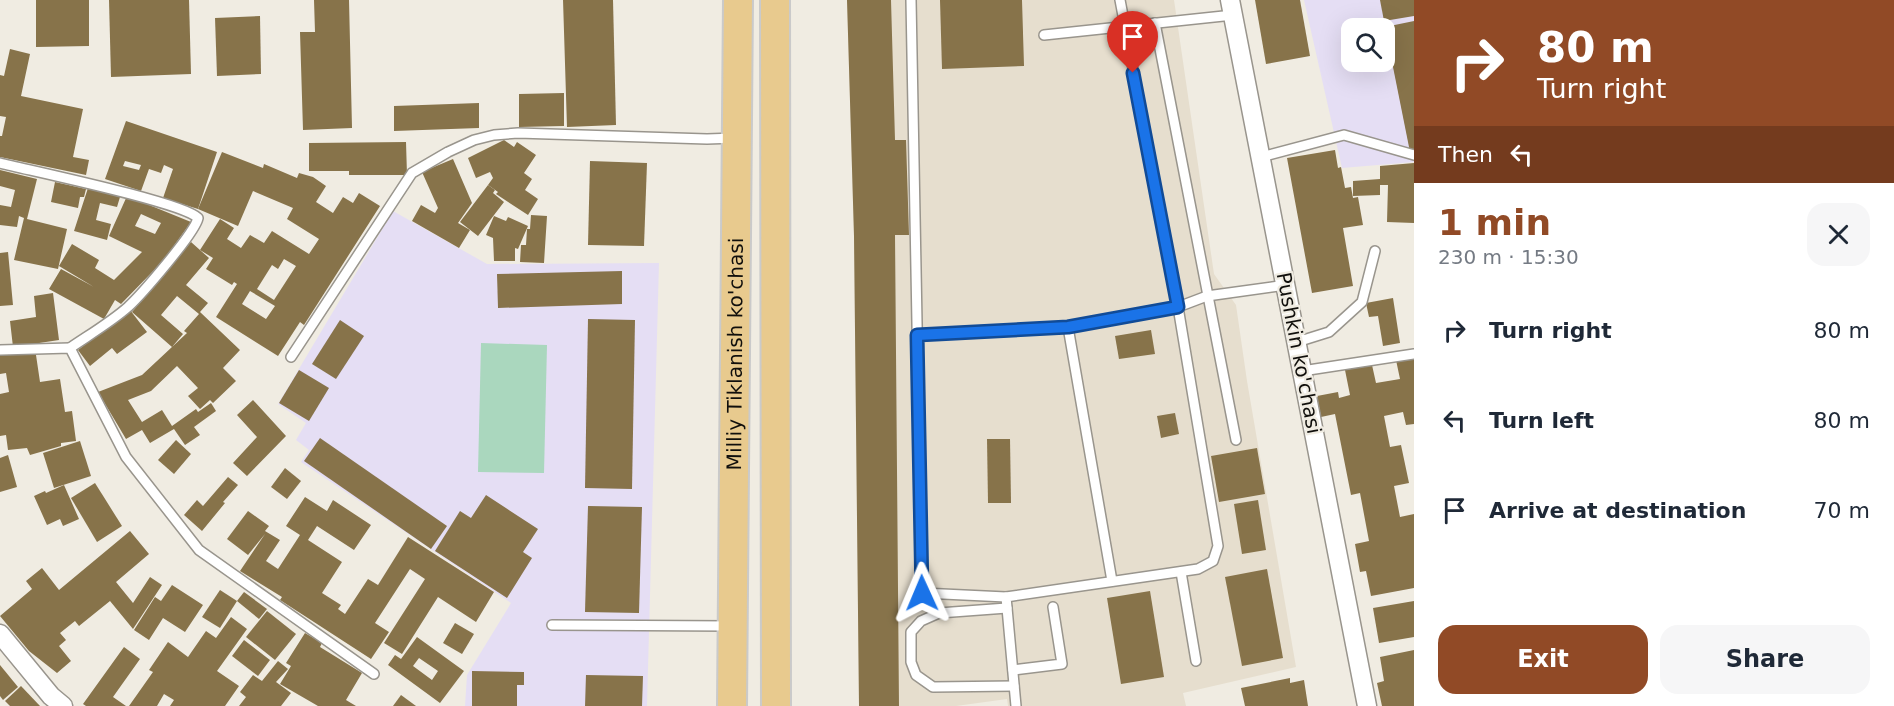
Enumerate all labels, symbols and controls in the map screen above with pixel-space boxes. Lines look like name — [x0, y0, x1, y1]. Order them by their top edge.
pin — [1107, 11, 1158, 73]
map controls — [1341, 18, 1395, 72]
button: search — [1341, 18, 1395, 72]
icon: arrive — [1116, 20, 1149, 53]
text: 80 m — [1537, 23, 1654, 72]
icon: right — [1438, 24, 1516, 102]
text: Turn right — [1537, 73, 1666, 104]
icon: left — [1505, 138, 1538, 171]
text: Then — [1438, 142, 1493, 167]
text: 1 min — [1438, 202, 1551, 243]
button: close — [1807, 203, 1870, 266]
street label: Milliy Tiklanish ko'chasi — [722, 238, 748, 470]
text: 230 m · 15:30 — [1438, 245, 1579, 269]
street label: Pushkin ko'chasi — [1272, 270, 1326, 436]
icon: right — [1438, 314, 1471, 347]
text: Turn right — [1489, 318, 1612, 343]
text: 80 m — [1814, 318, 1870, 343]
icon: left — [1438, 404, 1471, 437]
text: Turn left — [1489, 408, 1594, 433]
text: 80 m — [1814, 408, 1870, 433]
icon: arrive — [1438, 494, 1471, 527]
text: Arrive at destination — [1489, 498, 1746, 523]
text: 70 m — [1814, 498, 1870, 523]
position arrow — [890, 561, 954, 625]
button: Exit — [1438, 625, 1648, 694]
button: Share — [1660, 625, 1870, 694]

